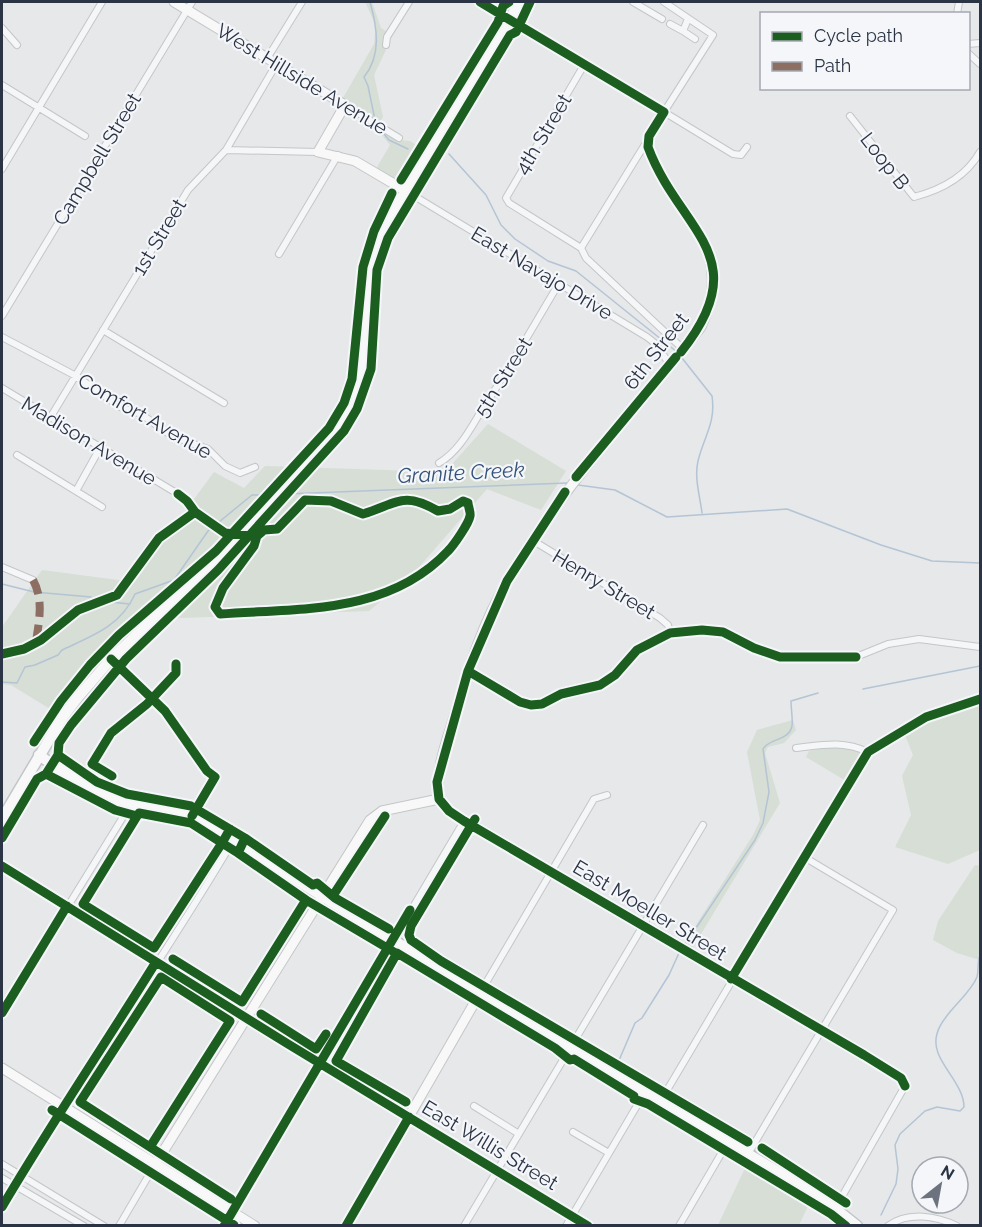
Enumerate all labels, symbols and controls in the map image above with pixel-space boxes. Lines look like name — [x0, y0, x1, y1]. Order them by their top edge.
legend — [760, 12, 970, 90]
street label: West Hillside Avenue — [212, 18, 392, 140]
text: Cycle path — [814, 25, 903, 46]
text: Path — [814, 55, 851, 76]
street label: Campbell Street — [48, 88, 146, 230]
street label: 4th Street — [510, 89, 577, 179]
street label: Loop B — [855, 128, 915, 194]
street label: 1st Street — [127, 194, 191, 280]
street label: East Navajo Drive — [467, 221, 617, 325]
street label: 6th Street — [619, 308, 694, 394]
street label: 5th Street — [469, 332, 537, 421]
street label: Comfort Avenue — [74, 368, 216, 464]
street label: Madison Avenue — [17, 391, 161, 491]
water label: Granite Creek — [397, 457, 525, 488]
street label: Henry Street — [548, 544, 660, 624]
street label: East Moeller Street — [569, 855, 732, 966]
street label: East Willis Street — [418, 1095, 563, 1195]
north arrow — [910, 1155, 970, 1215]
text: N — [937, 1161, 958, 1184]

